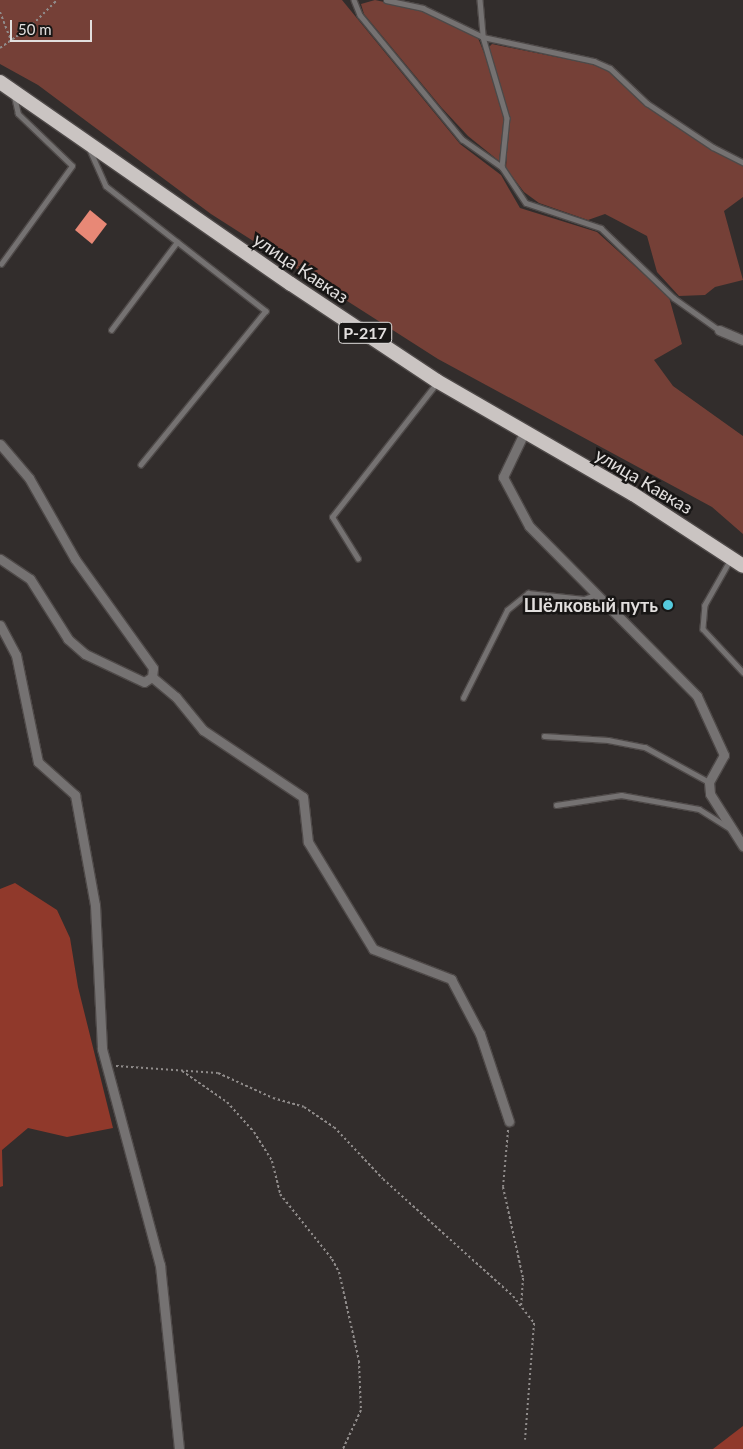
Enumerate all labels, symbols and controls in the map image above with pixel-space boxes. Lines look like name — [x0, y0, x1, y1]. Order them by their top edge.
scale bar — [12, 10, 95, 42]
text: 50 m — [18, 20, 52, 38]
street label: улица Кавказ — [249, 228, 353, 308]
road number: Р-217 — [338, 319, 392, 346]
street label: улица Кавказ — [591, 443, 697, 519]
place label: Шёлковый путь — [524, 594, 658, 616]
marker: Шёлковый путь — [662, 599, 674, 611]

